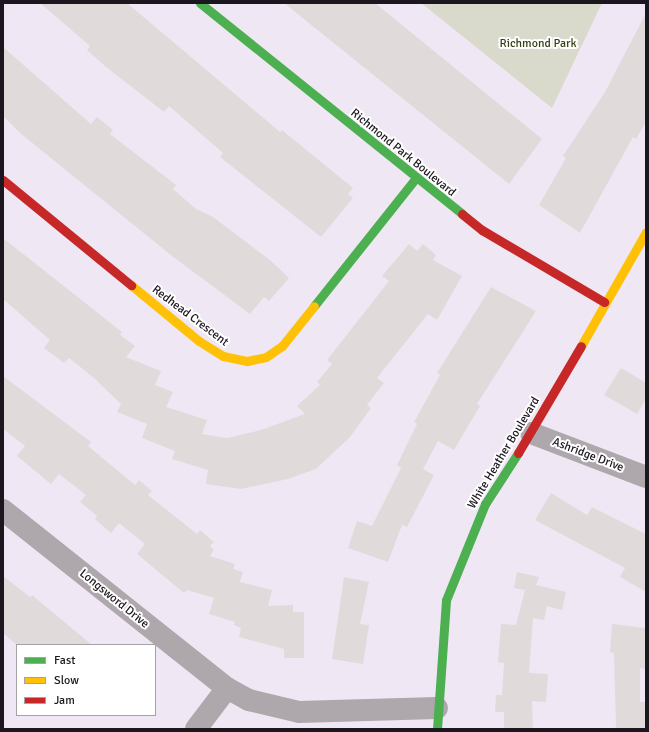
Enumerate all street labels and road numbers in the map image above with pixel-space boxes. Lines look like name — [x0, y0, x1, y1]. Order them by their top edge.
street label: Richmond Park Boulevard — [347, 106, 459, 200]
street label: Redhead Crescent — [149, 283, 231, 349]
street label: White Heather Boulevard — [465, 394, 543, 512]
street label: Ashridge Drive — [550, 435, 626, 475]
street label: Longsword Drive — [76, 567, 152, 631]

